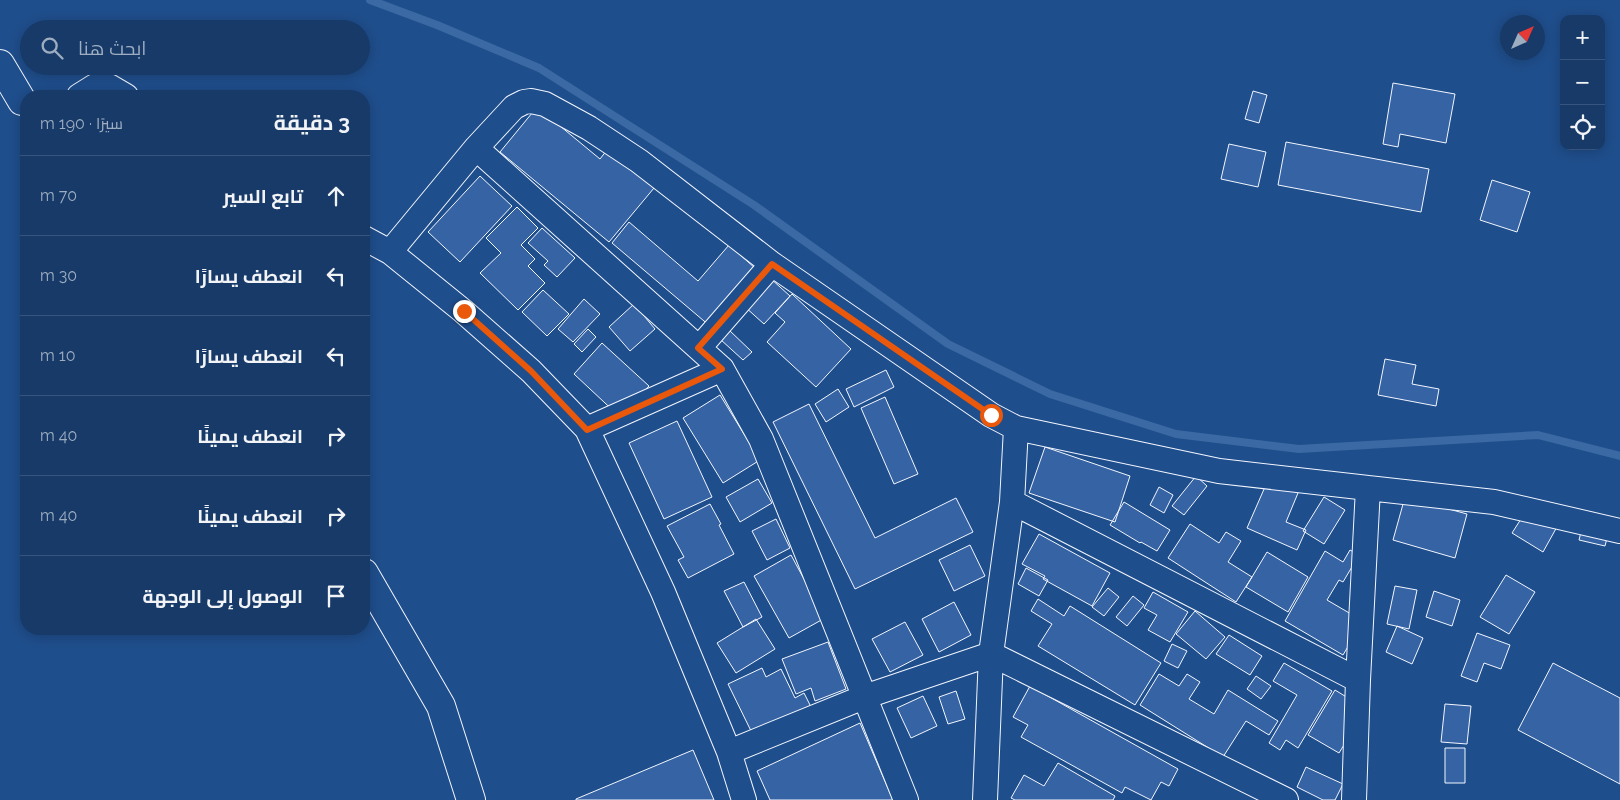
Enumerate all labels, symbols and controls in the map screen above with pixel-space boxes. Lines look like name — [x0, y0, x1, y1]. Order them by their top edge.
north arrow — [1500, 15, 1545, 60]
map controls — [1560, 15, 1605, 150]
button: + — [1560, 15, 1605, 60]
search box — [20, 20, 370, 75]
icon: search — [38, 34, 66, 62]
text: ابحث هنا — [78, 37, 146, 59]
button: − — [1560, 60, 1605, 105]
button: locate — [1560, 105, 1605, 150]
text: 3 دقيقة — [274, 110, 350, 135]
text: سيرًا · 190 m — [40, 114, 123, 133]
icon: ahead — [322, 182, 350, 210]
text: تابع السير — [223, 185, 303, 207]
text: 70 m — [40, 186, 77, 205]
icon: left — [322, 262, 350, 290]
text: انعطف يسارًا — [195, 265, 303, 287]
text: 30 m — [40, 266, 77, 285]
route end — [453, 300, 476, 323]
icon: left — [322, 342, 350, 370]
text: انعطف يسارًا — [195, 345, 303, 367]
text: 10 m — [40, 346, 75, 365]
route start — [980, 404, 1003, 427]
icon: right — [322, 422, 350, 450]
text: انعطف يمينًا — [197, 425, 303, 447]
text: 40 m — [40, 426, 77, 445]
icon: right — [322, 502, 350, 530]
text: انعطف يمينًا — [197, 505, 303, 527]
text: 40 m — [40, 506, 77, 525]
icon: arrive — [322, 582, 350, 610]
text: الوصول إلى الوجهة — [143, 585, 303, 607]

